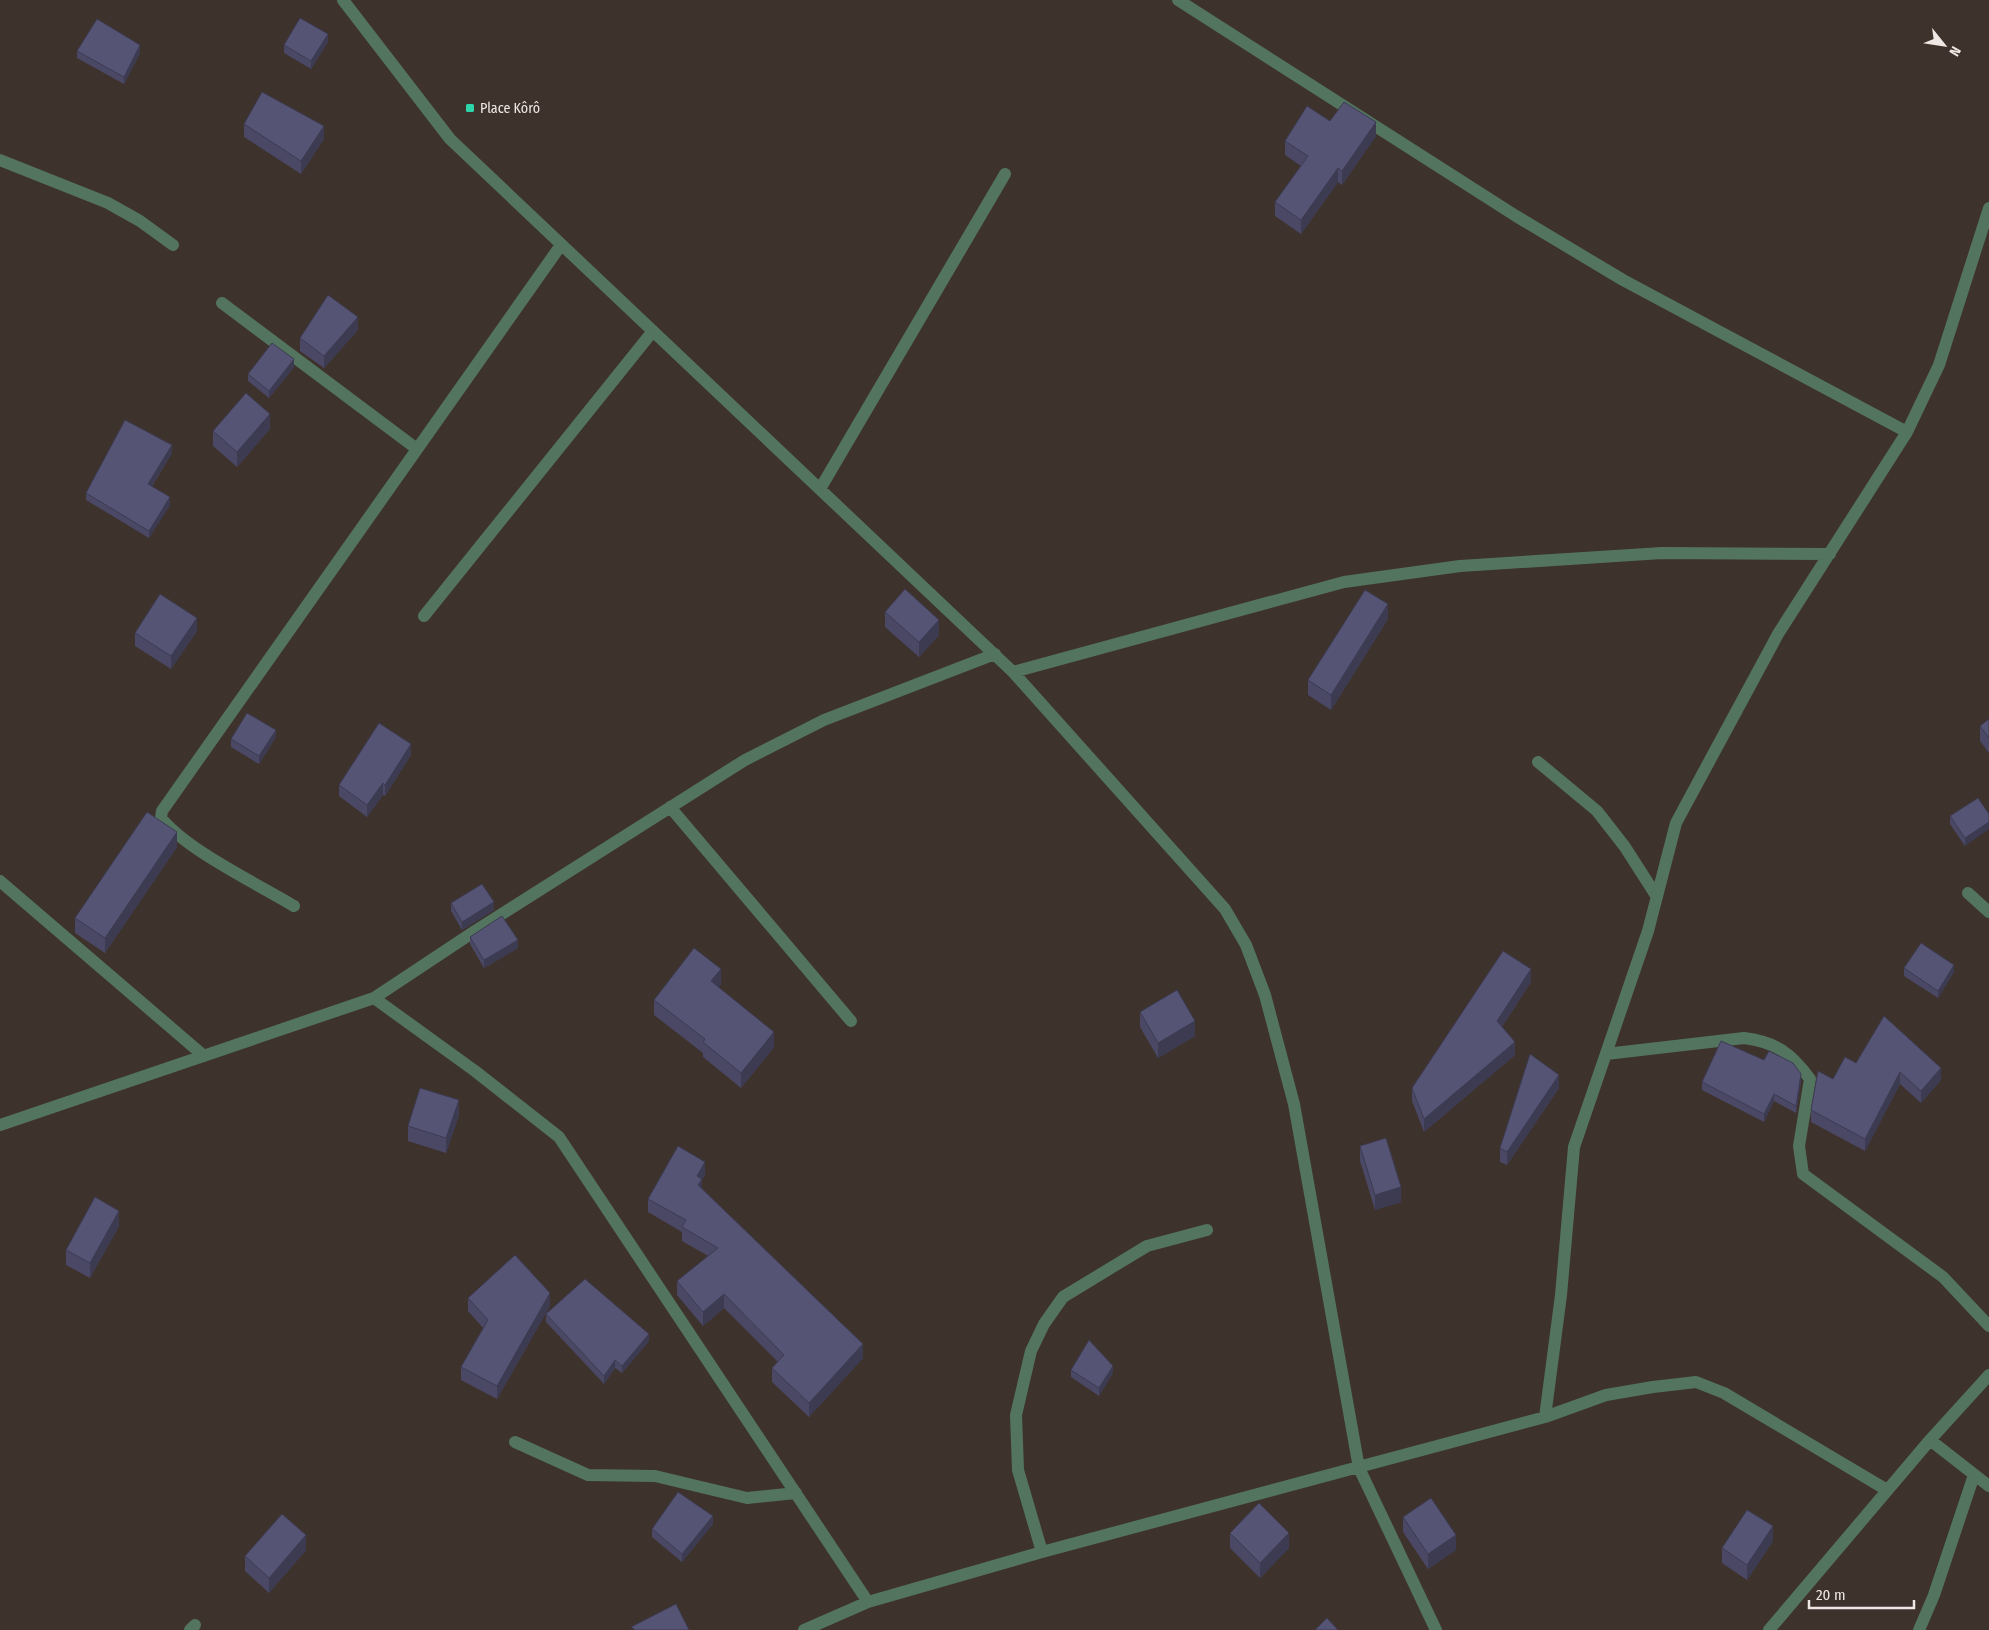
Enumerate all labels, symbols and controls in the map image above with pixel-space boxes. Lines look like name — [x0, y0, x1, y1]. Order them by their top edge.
north arrow — [1919, 20, 1969, 70]
text: N — [1945, 43, 1964, 59]
place label: Place Kôrô — [480, 100, 540, 117]
marker: Place Kôrô — [464, 102, 476, 114]
scale bar — [1809, 1578, 1914, 1610]
text: 20 m — [1816, 1586, 1846, 1604]

